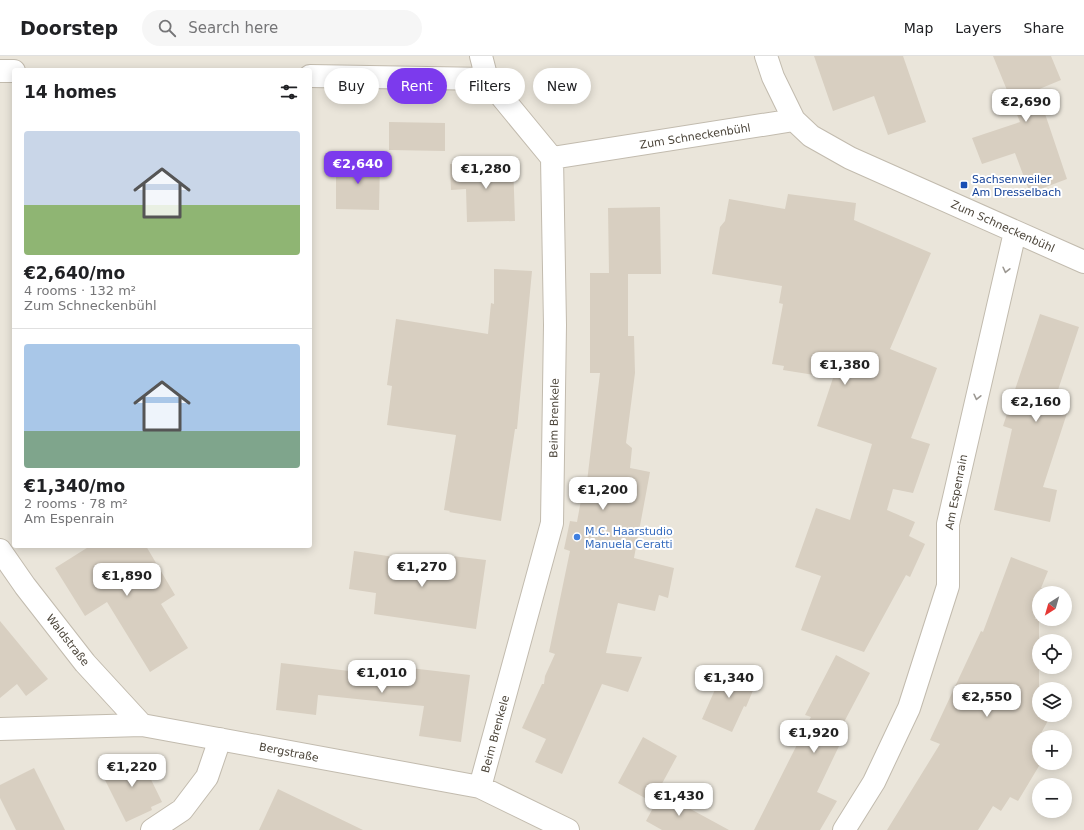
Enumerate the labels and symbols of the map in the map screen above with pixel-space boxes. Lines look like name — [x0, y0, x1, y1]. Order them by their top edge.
pin: €2,690 — [993, 89, 1059, 123]
street label: Zum Schneckenbühl — [639, 121, 752, 152]
pin: €2,640 — [325, 151, 391, 185]
pin: €1,280 — [453, 156, 519, 190]
place label: Sachsenweiler Am Dresselbach — [972, 173, 1061, 199]
marker: Sachsenweiler Am Dresselbach — [959, 180, 969, 190]
street label: Zum Schneckenbühl — [949, 198, 1057, 255]
one-way arrow — [1003, 267, 1011, 274]
pin: €1,380 — [812, 352, 878, 386]
street label: Beim Brenkele — [547, 378, 562, 458]
pin: €2,160 — [1003, 389, 1069, 423]
one-way arrow — [973, 393, 982, 400]
street label: Am Espenrain — [943, 453, 970, 531]
pin: €1,200 — [570, 477, 636, 511]
place label: M.C. Haarstudio Manuela Ceratti — [585, 525, 673, 551]
marker: M.C. Haarstudio Manuela Ceratti — [572, 532, 582, 542]
pin: €1,270 — [389, 554, 455, 588]
pin: €1,890 — [94, 563, 160, 597]
north arrow — [1032, 586, 1072, 626]
street label: Waldstraße — [43, 612, 92, 669]
pin: €1,010 — [349, 660, 415, 694]
pin: €1,340 — [696, 665, 762, 699]
pin: €2,550 — [954, 684, 1020, 718]
street label: Beim Brenkele — [479, 694, 512, 774]
pin: €1,920 — [781, 720, 847, 754]
street label: Bergstraße — [258, 740, 320, 765]
pin: €1,220 — [99, 754, 165, 788]
pin: €1,430 — [646, 783, 712, 817]

